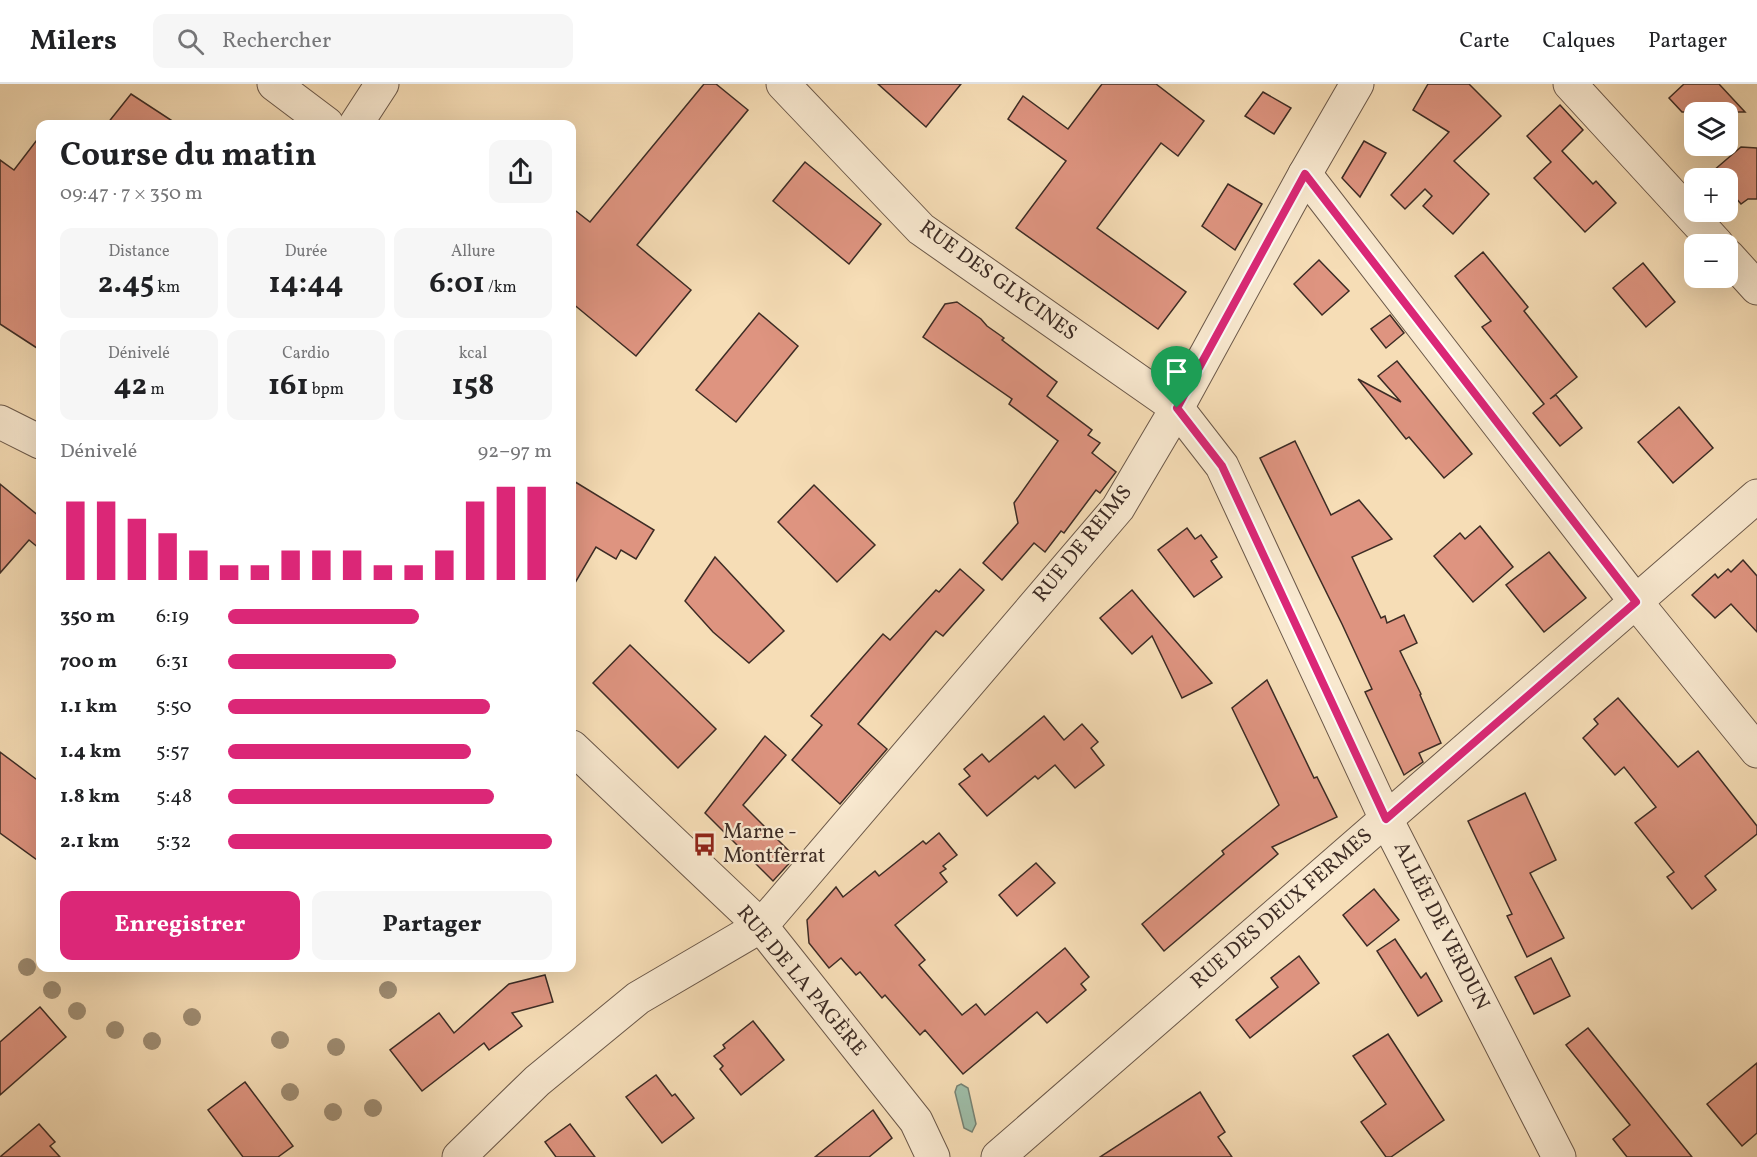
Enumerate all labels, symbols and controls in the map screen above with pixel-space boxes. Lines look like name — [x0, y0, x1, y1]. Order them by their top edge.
search box — [153, 14, 573, 68]
text: Milers — [30, 22, 117, 61]
icon: search — [174, 25, 207, 58]
text: Rechercher — [222, 26, 331, 57]
text: Carte — [1459, 27, 1510, 56]
text: Calques — [1543, 27, 1615, 56]
text: Partager — [1648, 27, 1727, 56]
map controls — [1684, 102, 1738, 288]
button: layers — [1684, 102, 1738, 156]
text: Course du matin — [60, 134, 317, 180]
button: share — [489, 140, 552, 203]
button: + — [1684, 168, 1738, 222]
text: 09:47 · 7 × 350 m — [60, 180, 203, 208]
street label: RUE DES GLYCINES — [913, 214, 1083, 348]
button: − — [1684, 234, 1738, 288]
text: Distance — [108, 241, 170, 263]
text: Durée — [285, 241, 327, 263]
text: Allure — [451, 241, 495, 263]
text: 2.45 — [98, 263, 154, 305]
text: 14:44 — [268, 263, 344, 305]
text: 6:01 — [429, 263, 485, 305]
text: km — [154, 277, 180, 299]
text: /km — [485, 277, 517, 299]
text: Dénivelé — [108, 343, 170, 365]
text: Cardio — [282, 343, 330, 365]
text: kcal — [459, 343, 487, 365]
pin — [1151, 346, 1202, 408]
icon: arrive — [1160, 355, 1193, 388]
text: 42 — [113, 365, 147, 407]
text: 161 — [268, 365, 309, 407]
text: 158 — [452, 365, 494, 407]
text: m — [147, 379, 165, 401]
text: bpm — [309, 379, 344, 401]
text: Dénivelé — [60, 438, 137, 466]
text: 92–97 m — [478, 438, 552, 466]
street label: RUE DE REIMS — [1027, 479, 1139, 609]
text: 350 m — [60, 603, 115, 631]
text: 6:19 — [156, 603, 189, 631]
text: 700 m — [60, 648, 117, 676]
text: 6:31 — [156, 648, 189, 676]
text: 1.1 km — [60, 693, 117, 721]
text: 5:50 — [156, 693, 192, 721]
text: 1.4 km — [60, 738, 121, 766]
text: 5:57 — [156, 738, 190, 766]
text: 1.8 km — [60, 783, 120, 811]
text: 5:48 — [156, 783, 192, 811]
place label: Marne - Montferrat — [723, 818, 825, 871]
street label: RUE DES DEUX FERMES — [1185, 822, 1379, 996]
text: 2.1 km — [60, 828, 120, 856]
text: 5:32 — [156, 828, 191, 856]
bus stop icon: Marne - Montferrat — [692, 831, 718, 857]
street label: ALLÉE DE VERDUN — [1386, 837, 1496, 1015]
button: Enregistrer — [60, 891, 300, 960]
button: Partager — [312, 891, 552, 960]
street label: RUE DE LA PAGÈRE — [729, 899, 873, 1063]

